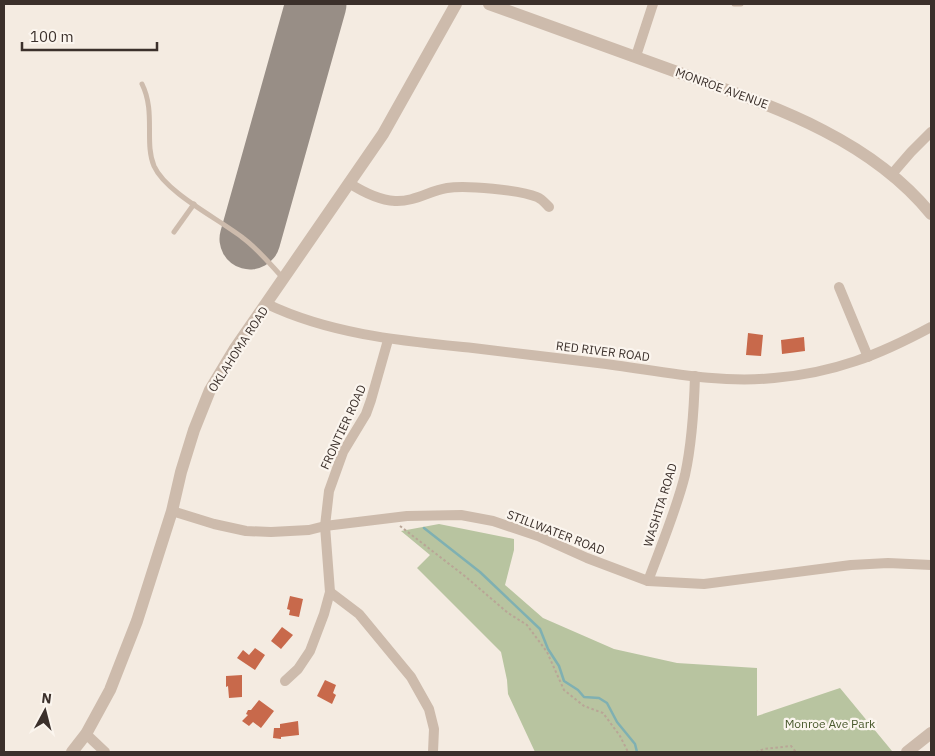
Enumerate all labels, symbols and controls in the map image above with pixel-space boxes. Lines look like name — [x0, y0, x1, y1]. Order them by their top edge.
scale bar — [22, 20, 158, 52]
text: 100 m — [30, 27, 74, 46]
street label: MONROE AVENUE — [674, 64, 770, 112]
street label: OKLAHOMA ROAD — [205, 303, 271, 395]
street label: RED RIVER ROAD — [555, 338, 651, 364]
street label: FRONTIER ROAD — [317, 382, 369, 472]
street label: WASHITA ROAD — [640, 461, 680, 549]
street label: STILLWATER ROAD — [505, 506, 607, 558]
north arrow — [20, 686, 70, 736]
text: N — [40, 689, 53, 708]
park label: Monroe Ave Park — [785, 716, 876, 731]

